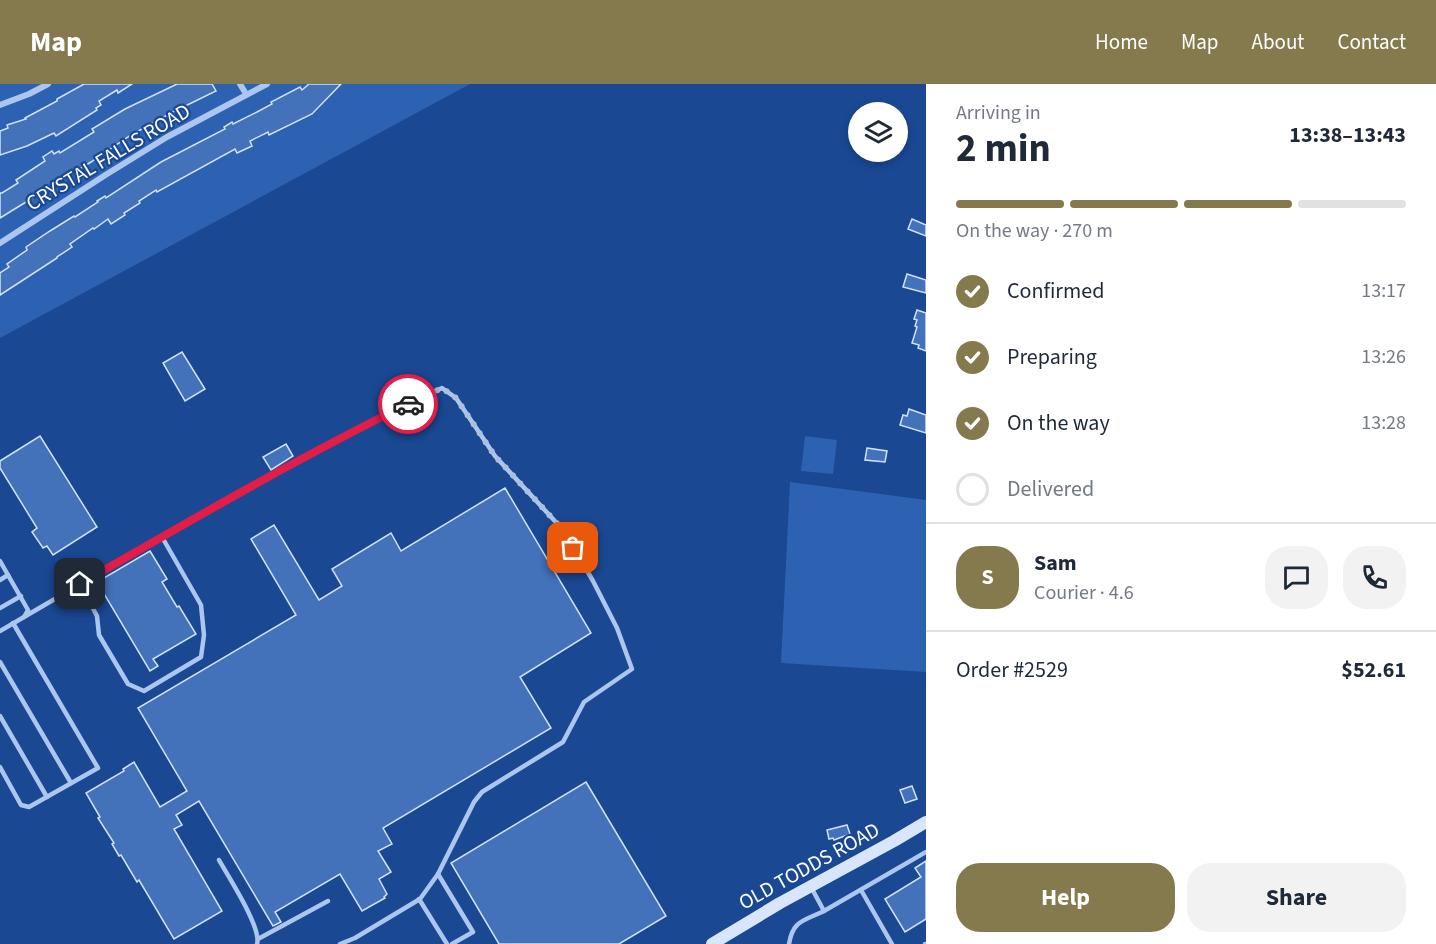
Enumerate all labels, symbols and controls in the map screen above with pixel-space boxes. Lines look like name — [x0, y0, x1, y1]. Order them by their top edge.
text: Map — [30, 22, 82, 62]
text: Home — [1095, 27, 1148, 57]
text: Map — [1181, 27, 1219, 57]
text: About — [1252, 27, 1304, 57]
text: Contact — [1337, 27, 1406, 57]
street label: CRYSTAL FALLS ROAD — [20, 96, 196, 218]
text: Arriving in — [956, 99, 1041, 127]
map controls — [848, 102, 908, 162]
button: layers — [848, 102, 908, 162]
text: 13:38–13:43 — [1289, 119, 1406, 151]
text: 2 min — [956, 121, 1051, 177]
text: On the way · 270 m — [956, 217, 1113, 245]
icon: check — [956, 275, 989, 308]
text: Confirmed — [1007, 275, 1104, 307]
text: 13:17 — [1361, 277, 1406, 305]
icon: check — [956, 341, 989, 374]
text: Preparing — [1007, 341, 1097, 373]
text: 13:26 — [1361, 343, 1406, 371]
courier — [378, 374, 438, 434]
icon: car — [392, 388, 425, 421]
icon: check — [956, 407, 989, 440]
text: On the way — [1007, 407, 1110, 439]
text: 13:28 — [1361, 409, 1406, 437]
text: Delivered — [1007, 473, 1094, 505]
pin — [547, 522, 598, 573]
icon: bag — [556, 531, 589, 564]
button: chat — [1265, 546, 1328, 609]
button: phone — [1343, 546, 1406, 609]
text: Sam — [1034, 547, 1077, 579]
pin — [54, 558, 105, 609]
text: S — [981, 561, 994, 593]
icon: home — [63, 567, 96, 600]
text: Courier · 4.6 — [1034, 579, 1134, 607]
text: Order #2529 — [956, 654, 1068, 686]
text: $52.61 — [1341, 654, 1406, 686]
street label: OLD TODDS ROAD — [733, 815, 885, 917]
button: Help — [956, 863, 1175, 932]
button: Share — [1187, 863, 1406, 932]

